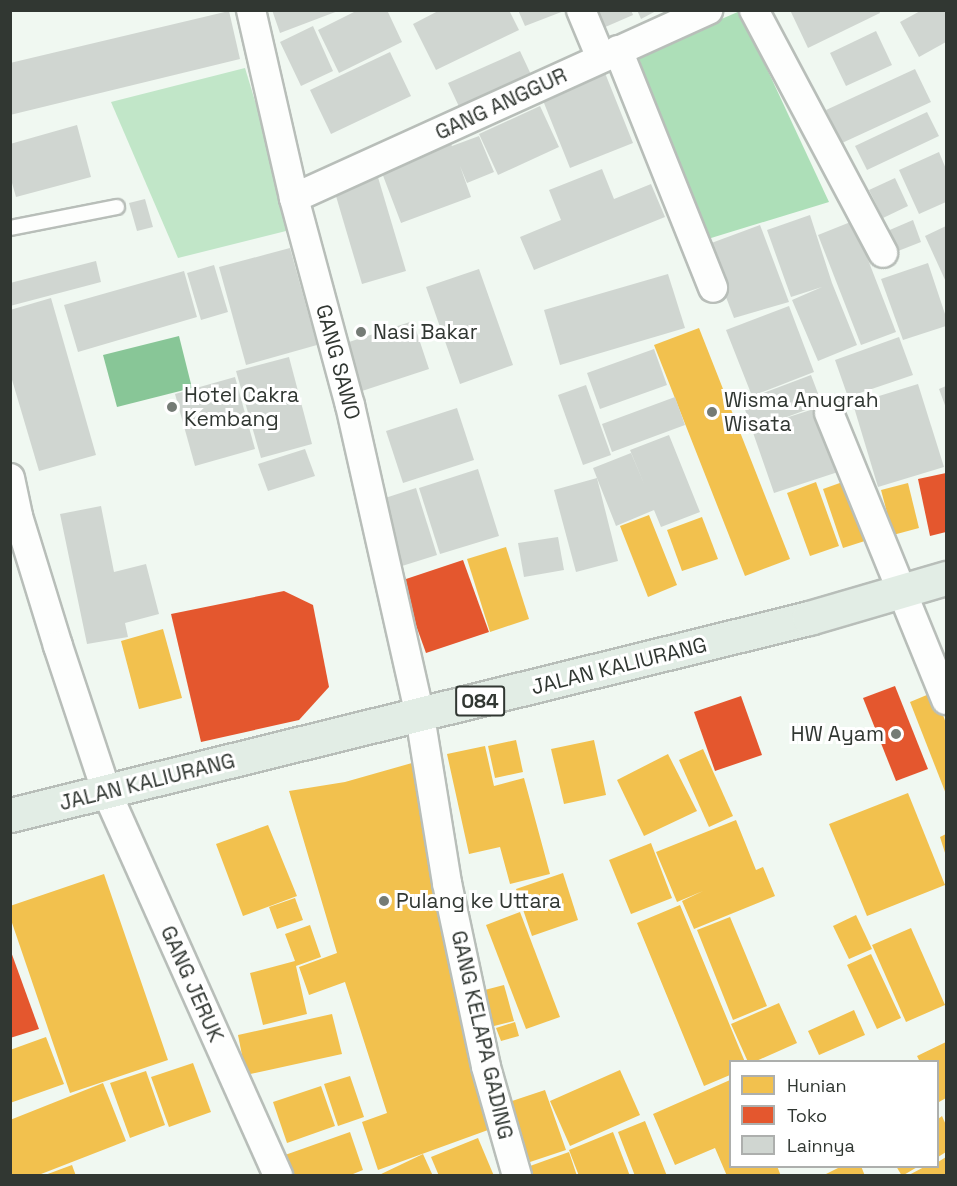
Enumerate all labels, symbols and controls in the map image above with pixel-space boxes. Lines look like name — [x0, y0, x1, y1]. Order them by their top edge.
street label: GANG ANGGUR — [431, 62, 571, 146]
street label: GANG SAWO — [311, 302, 365, 422]
place label: Nasi Bakar — [373, 319, 478, 345]
marker: Nasi Bakar — [354, 325, 368, 339]
place label: Hotel Cakra Kembang — [184, 382, 299, 432]
place label: Wisma Anugrah Wisata — [724, 387, 879, 437]
marker: Hotel Cakra Kembang — [165, 400, 179, 414]
marker: Wisma Anugrah Wisata — [705, 405, 719, 419]
street label: JALAN KALIURANG — [529, 632, 709, 700]
road number: 084 — [454, 684, 506, 718]
place label: HW Ayam — [790, 721, 884, 747]
marker: HW Ayam — [889, 727, 903, 741]
street label: JALAN KALIURANG — [57, 748, 237, 816]
place label: Pulang ke Uttara — [396, 888, 561, 914]
marker: Pulang ke Uttara — [377, 894, 391, 908]
street label: GANG JERUK — [155, 922, 229, 1046]
street label: GANG KELAPA GADING — [446, 928, 518, 1142]
legend — [729, 1060, 939, 1168]
text: Hunian — [787, 1074, 847, 1097]
text: Toko — [787, 1104, 827, 1127]
text: Lainnya — [787, 1134, 855, 1157]

